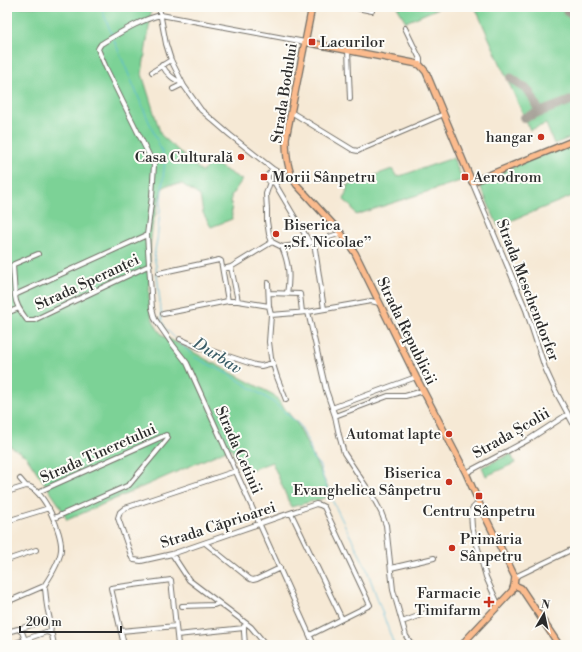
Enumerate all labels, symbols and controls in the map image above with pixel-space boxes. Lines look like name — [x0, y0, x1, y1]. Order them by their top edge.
place label: Lacurilor — [320, 33, 385, 52]
marker: Lacurilor — [307, 37, 317, 47]
street label: Strada Bodului — [267, 42, 302, 145]
place label: hangar — [486, 128, 534, 147]
marker: hangar — [536, 132, 546, 142]
place label: Casa Culturală — [135, 148, 233, 167]
marker: Casa Culturală — [236, 152, 246, 162]
place label: Morii Sânpetru — [272, 168, 376, 187]
place label: Aerodrom — [472, 168, 542, 187]
marker: Morii Sânpetru — [259, 172, 269, 182]
marker: Aerodrom — [460, 172, 470, 182]
place label: Biserica „Sf. Nicolae” — [283, 216, 371, 252]
street label: Strada Meschendorfer — [492, 217, 564, 364]
marker: Biserica „Sf. Nicolae” — [271, 229, 281, 239]
street label: Strada Speranței — [32, 250, 142, 315]
street label: Strada Republicii — [372, 274, 441, 388]
water label: Durbav — [189, 333, 245, 378]
street label: Strada Cetinii — [211, 403, 266, 497]
street label: Strada Școlii — [469, 404, 553, 463]
street label: Strada Tineretului — [37, 419, 159, 488]
place label: Automat lapte — [345, 425, 441, 444]
marker: Automat lapte — [444, 429, 454, 439]
place label: Biserica Evanghelica Sânpetru — [293, 464, 441, 500]
marker: Biserica Evanghelica Sânpetru — [444, 477, 454, 487]
marker: Centru Sânpetru — [474, 491, 484, 501]
street label: Strada Căprioarei — [158, 498, 278, 553]
place label: Centru Sânpetru — [423, 502, 536, 521]
place label: Primăria Sânpetru — [460, 530, 523, 566]
marker: Primăria Sânpetru — [447, 543, 457, 553]
place label: Farmacie Timifarm — [415, 584, 481, 620]
north arrow — [524, 594, 564, 634]
marker: Farmacie Timifarm — [484, 597, 494, 607]
text: N — [540, 598, 551, 613]
scale bar — [20, 608, 121, 634]
text: 200 m — [26, 615, 62, 630]

